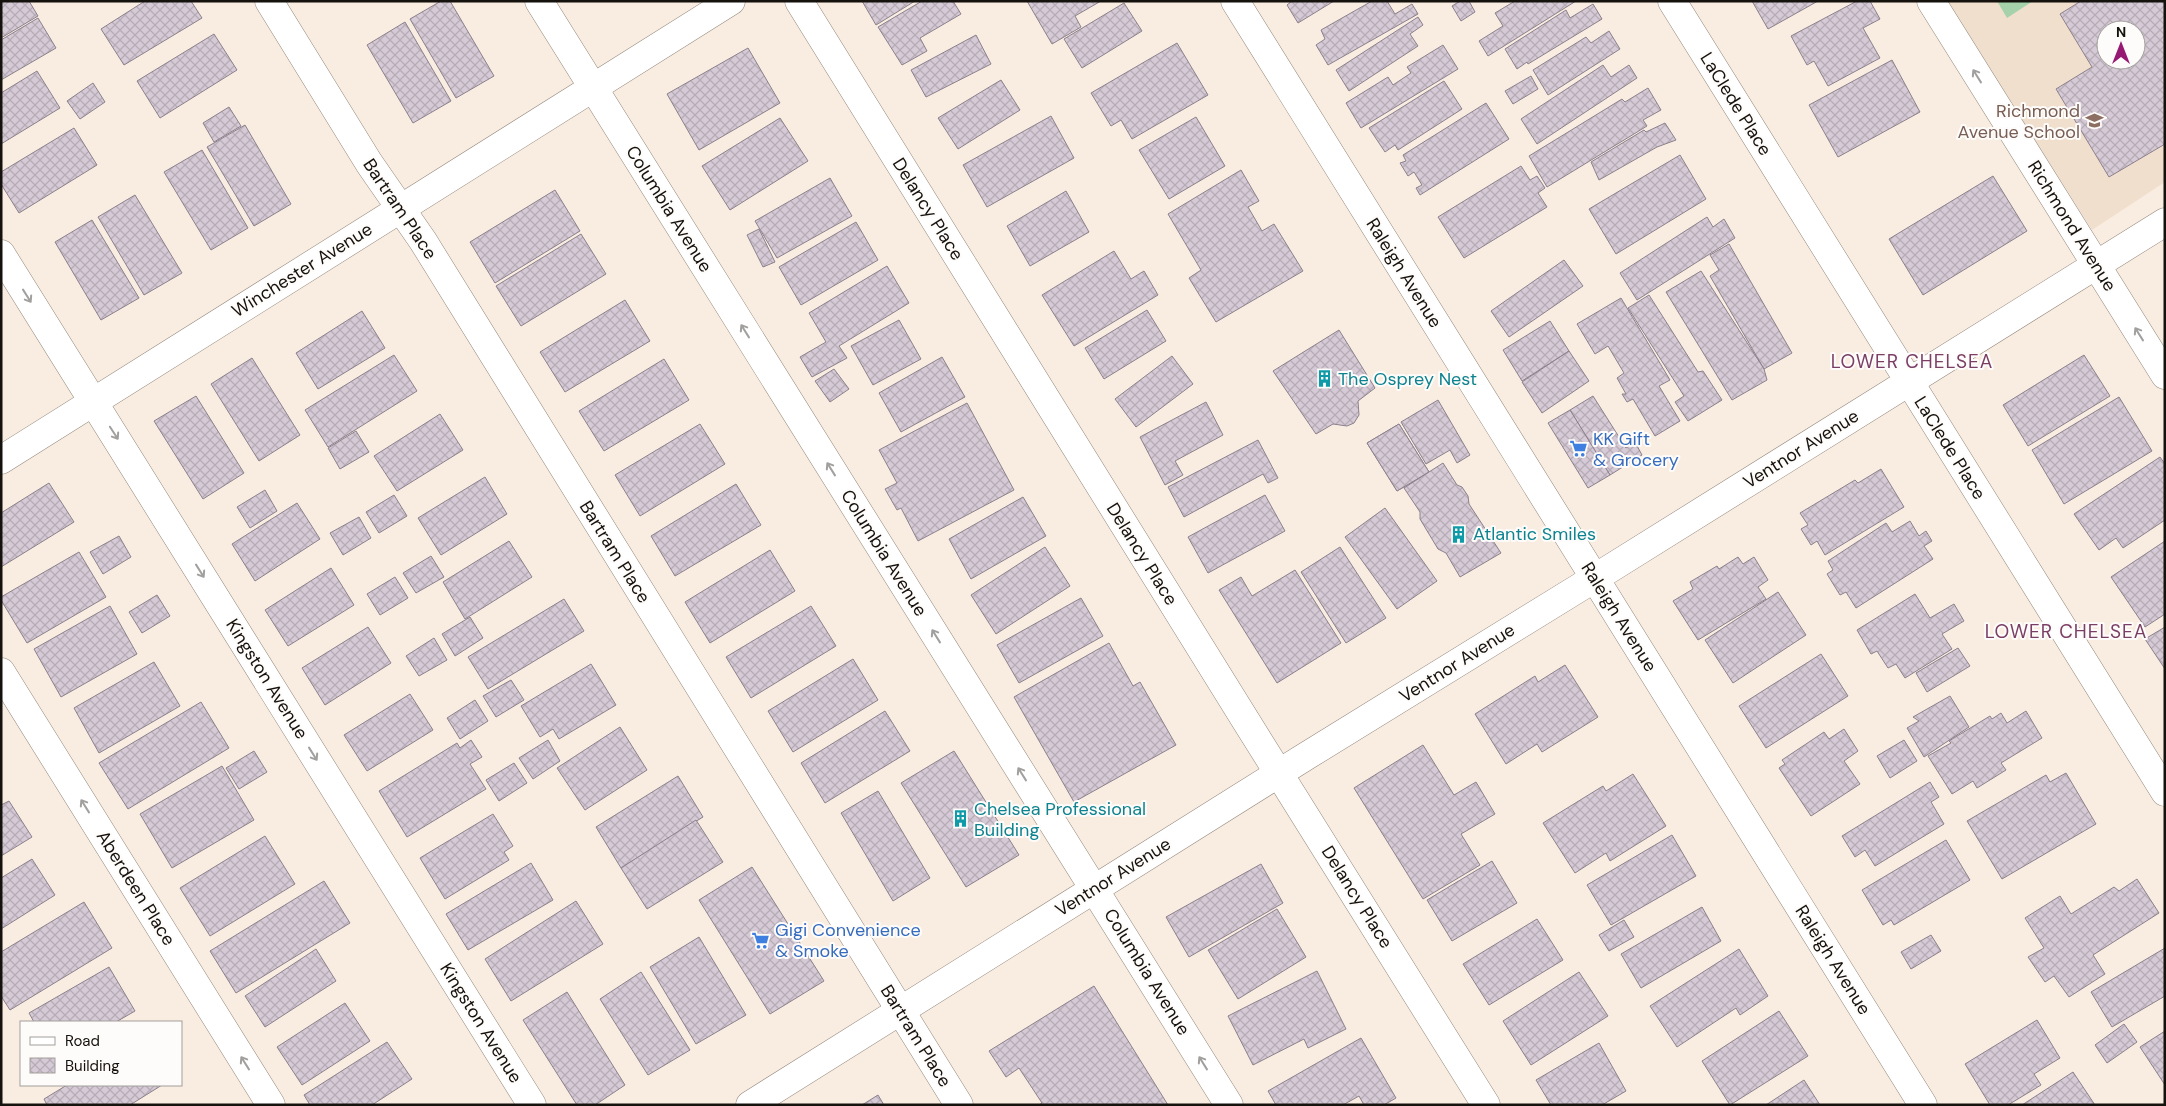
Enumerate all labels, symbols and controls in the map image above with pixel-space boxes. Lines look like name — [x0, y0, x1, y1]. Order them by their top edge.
north arrow — [2096, 20, 2146, 70]
text: N — [2116, 23, 2126, 41]
street label: LaClede Place — [1695, 48, 1777, 160]
one-way arrow — [1972, 69, 1982, 83]
place label: Richmond Avenue School — [1958, 99, 2080, 144]
school or university icon: Richmond Avenue School — [2084, 111, 2104, 131]
street label: Columbia Avenue — [620, 141, 718, 277]
street label: Delancy Place — [887, 153, 969, 265]
street label: Bartram Place — [358, 154, 442, 264]
street label: Richmond Avenue — [2022, 156, 2122, 296]
street label: Raleigh Avenue — [1361, 214, 1447, 332]
street label: Winchester Avenue — [227, 217, 377, 323]
one-way arrow — [22, 288, 32, 302]
one-way arrow — [740, 324, 750, 338]
one-way arrow — [2134, 328, 2144, 342]
district label: LOWER CHELSEA — [1831, 349, 1993, 374]
place label: The Osprey Nest — [1338, 367, 1477, 391]
building icon: The Osprey Nest — [1314, 369, 1334, 389]
street label: LaClede Place — [1909, 392, 1991, 504]
street label: Ventnor Avenue — [1739, 404, 1863, 494]
one-way arrow — [109, 426, 119, 440]
place label: KK Gift & Grocery — [1593, 427, 1679, 472]
supermarket icon: KK Gift & Grocery — [1569, 439, 1589, 459]
one-way arrow — [826, 462, 836, 476]
street label: Columbia Avenue — [835, 485, 933, 621]
street label: Bartram Place — [574, 496, 656, 608]
street label: Delancy Place — [1101, 498, 1183, 610]
place label: Atlantic Smiles — [1473, 522, 1596, 546]
building icon: Atlantic Smiles — [1449, 524, 1469, 544]
street label: Raleigh Avenue — [1576, 558, 1662, 676]
one-way arrow — [195, 564, 205, 578]
street label: Kingston Avenue — [220, 614, 314, 744]
street label: Ventnor Avenue — [1395, 618, 1519, 708]
district label: LOWER CHELSEA — [1985, 619, 2147, 644]
one-way arrow — [931, 629, 942, 643]
one-way arrow — [309, 746, 319, 760]
one-way arrow — [1017, 767, 1027, 781]
place label: Chelsea Professional Building — [974, 797, 1146, 842]
one-way arrow — [80, 800, 90, 814]
building icon: Chelsea Professional Building — [950, 809, 970, 829]
street label: Aberdeen Place — [91, 826, 181, 950]
street label: Ventnor Avenue — [1051, 832, 1175, 922]
street label: Delancy Place — [1316, 841, 1398, 953]
street label: Raleigh Avenue — [1790, 901, 1876, 1019]
street label: Columbia Avenue — [1098, 904, 1196, 1040]
place label: Gigi Convenience & Smoke — [775, 918, 921, 963]
supermarket icon: Gigi Convenience & Smoke — [751, 930, 771, 950]
street label: Kingston Avenue — [434, 958, 528, 1088]
street label: Bartram Place — [875, 980, 957, 1092]
legend — [20, 1021, 182, 1086]
text: Road — [65, 1031, 100, 1051]
text: Building — [65, 1056, 120, 1076]
one-way arrow — [239, 1057, 249, 1071]
one-way arrow — [1197, 1057, 1207, 1071]

